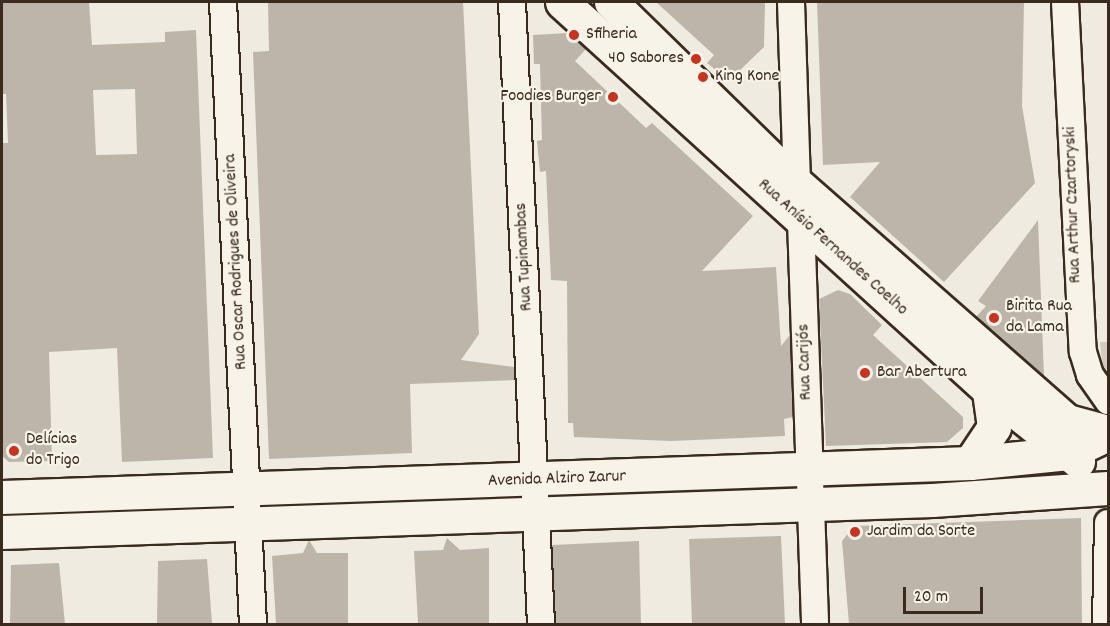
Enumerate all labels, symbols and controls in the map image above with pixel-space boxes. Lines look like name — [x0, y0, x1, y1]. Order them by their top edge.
place label: Sfiheria — [586, 24, 637, 46]
marker: Sfiheria — [567, 28, 581, 42]
place label: 40 Sabores — [608, 48, 684, 70]
marker: 40 Sabores — [689, 52, 703, 66]
place label: King Kone — [715, 66, 779, 88]
marker: King Kone — [696, 70, 710, 84]
place label: Foodies Burger — [500, 86, 601, 108]
marker: Foodies Burger — [606, 90, 620, 104]
street label: Rua Arthur Czartoryski — [1060, 126, 1088, 284]
street label: Rua Oscar Rodrigues de Oliveira — [221, 154, 253, 370]
street label: Rua Anísio Fernandes Coelho — [752, 175, 912, 321]
street label: Rua Tupinambas — [511, 202, 539, 312]
place label: Birita Rua da Lama — [1006, 297, 1072, 340]
marker: Birita Rua da Lama — [987, 311, 1001, 325]
street label: Rua Carijós — [794, 323, 818, 401]
place label: Bar Abertura — [877, 362, 967, 384]
marker: Bar Abertura — [858, 366, 872, 380]
place label: Delícias do Trigo — [26, 430, 80, 472]
marker: Delícias do Trigo — [7, 444, 21, 458]
street label: Avenida Alziro Zarur — [487, 467, 627, 493]
place label: Jardim da Sorte — [867, 521, 975, 543]
marker: Jardim da Sorte — [848, 525, 862, 539]
scale bar — [906, 575, 986, 613]
text: 20 m — [914, 585, 948, 610]

